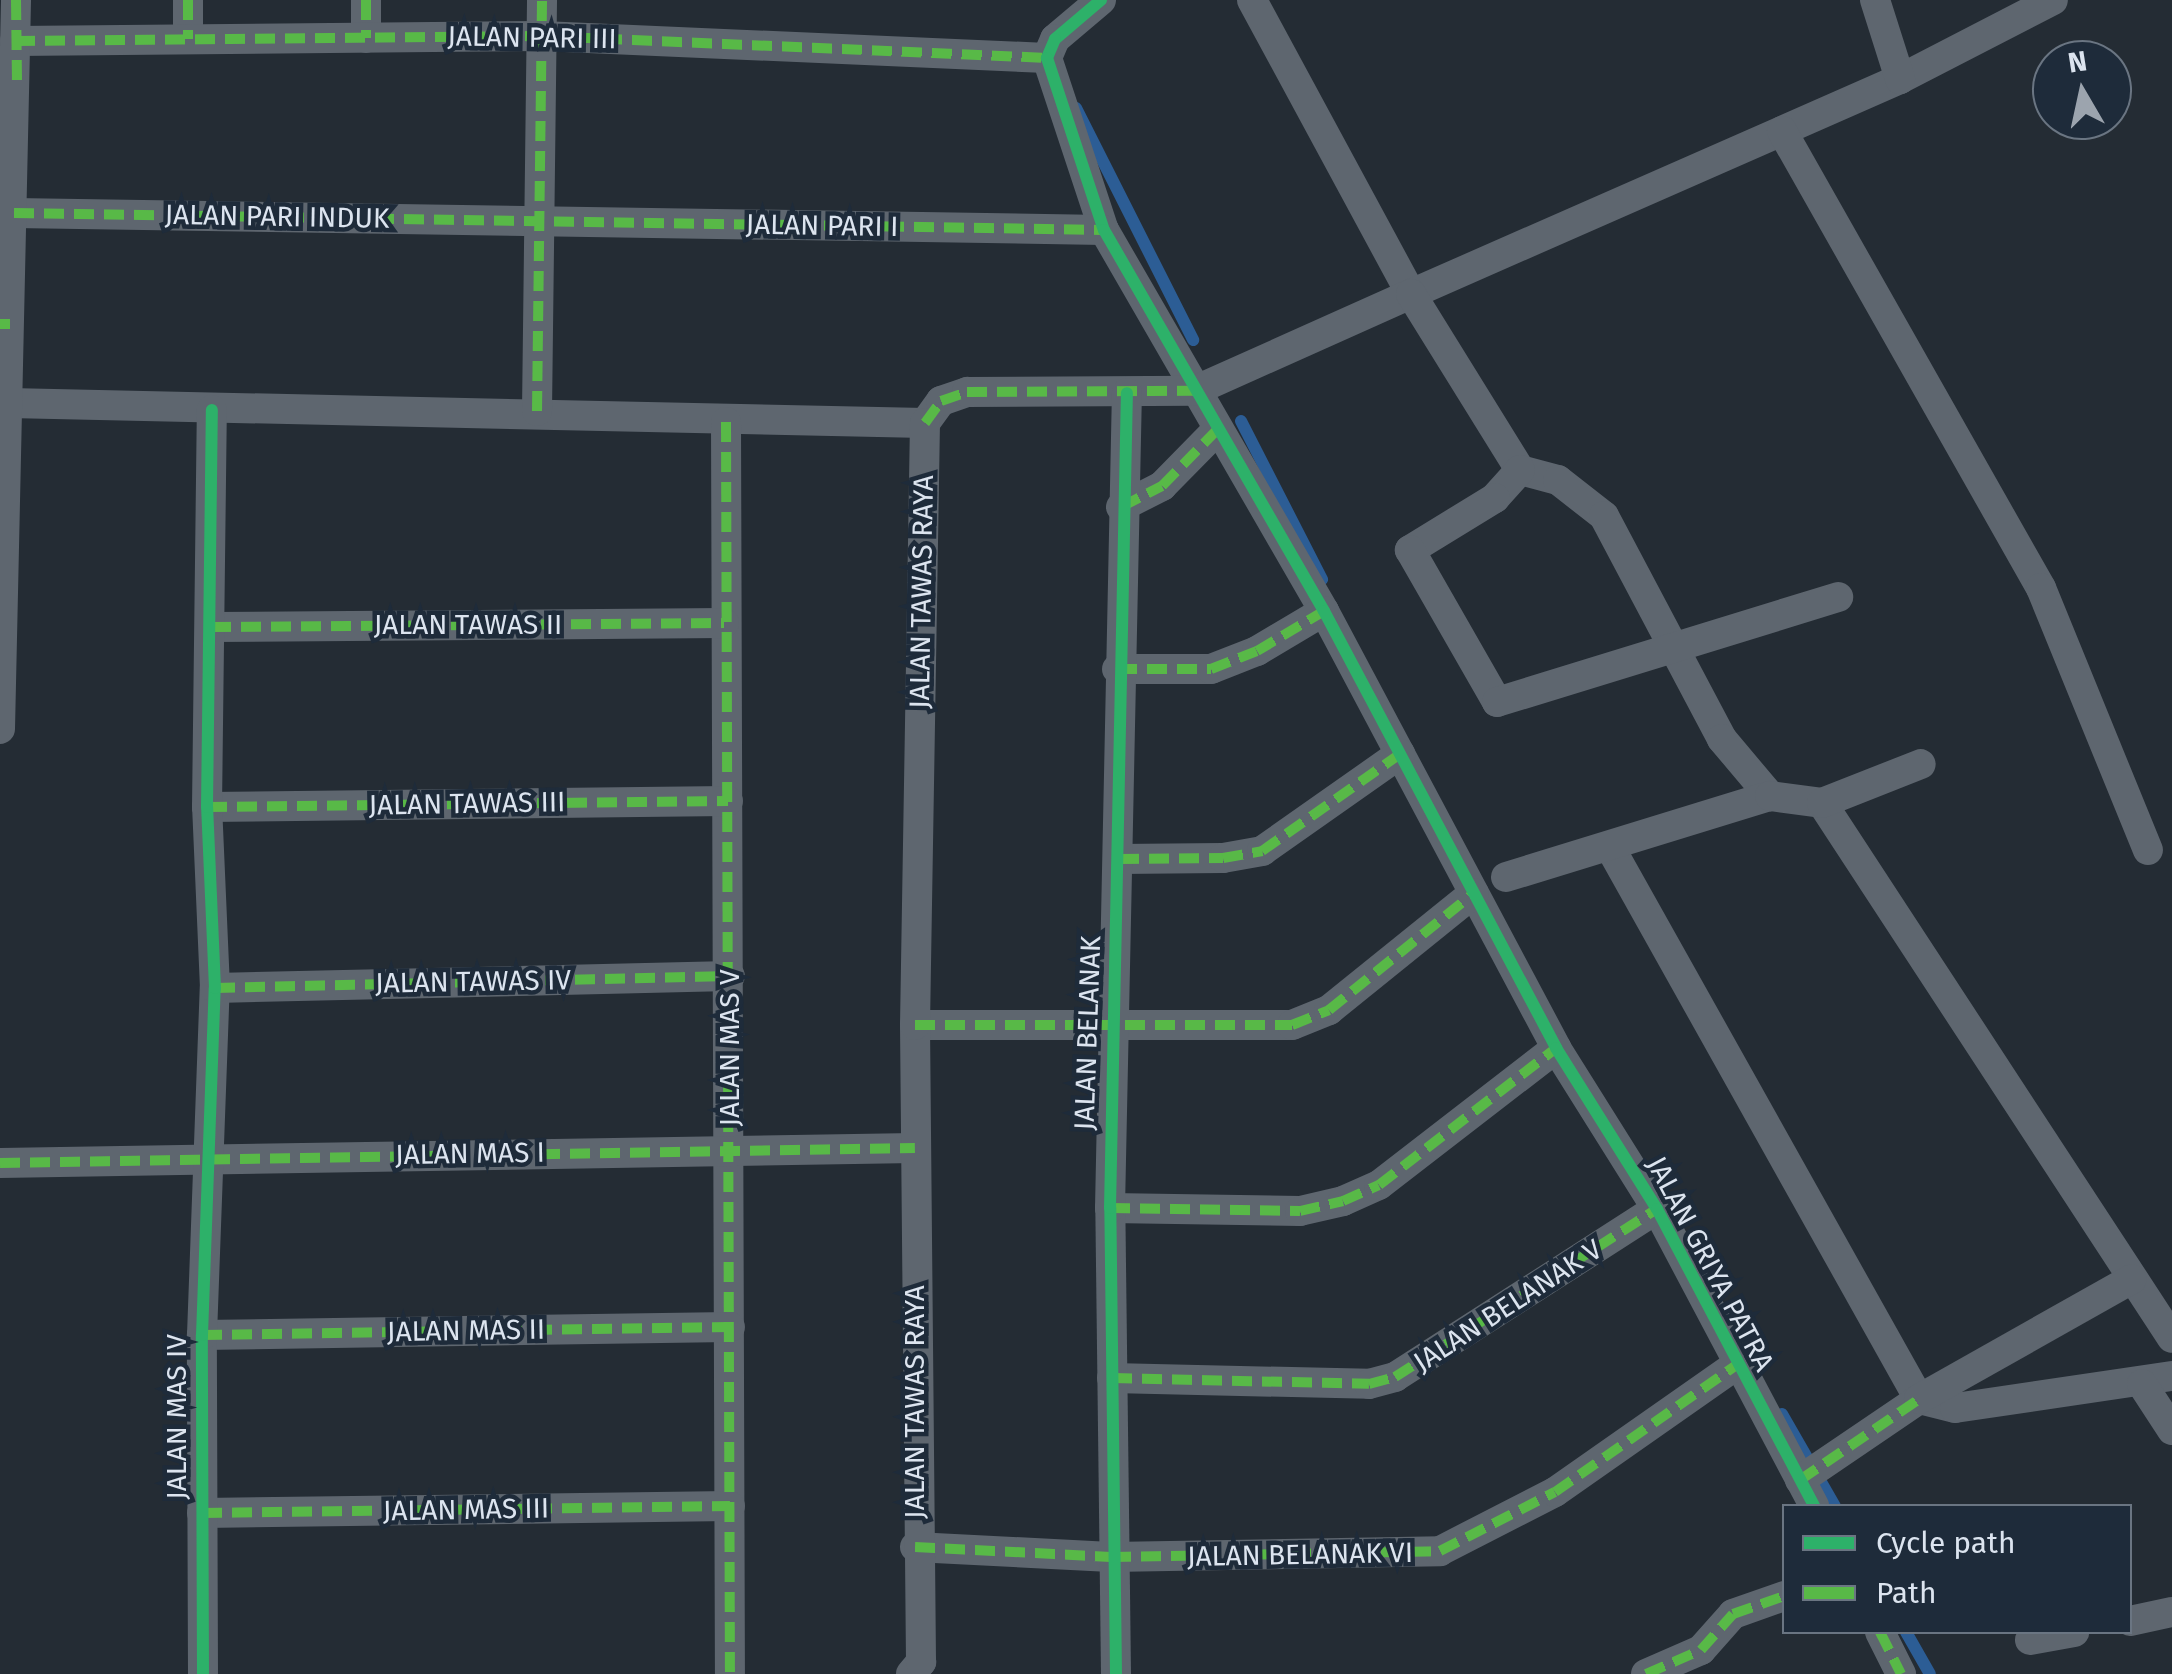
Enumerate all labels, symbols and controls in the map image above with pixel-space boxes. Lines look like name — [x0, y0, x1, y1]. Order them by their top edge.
street label: JALAN PARI III — [447, 20, 617, 56]
north arrow — [2032, 40, 2132, 140]
text: N — [2066, 44, 2089, 80]
street label: JALAN PARI INDUK — [164, 198, 390, 236]
street label: JALAN PARI I — [745, 208, 899, 244]
street label: JALAN TAWAS RAYA — [903, 475, 941, 709]
street label: JALAN TAWAS II — [374, 608, 562, 642]
street label: JALAN TAWAS III — [368, 785, 566, 823]
street label: JALAN BELANAK — [1068, 935, 1108, 1131]
street label: JALAN TAWAS IV — [375, 963, 571, 1001]
street label: JALAN MAS V — [713, 969, 747, 1127]
street label: JALAN MAS I — [395, 1136, 545, 1172]
street label: JALAN GRIYA PATRA — [1639, 1151, 1781, 1377]
street label: JALAN BELANAK V — [1408, 1233, 1608, 1379]
street label: JALAN TAWAS RAYA — [898, 1285, 932, 1519]
street label: JALAN MAS II — [387, 1313, 545, 1349]
street label: JALAN MAS IV — [160, 1334, 194, 1500]
street label: JALAN MAS III — [383, 1492, 549, 1528]
legend — [1782, 1504, 2132, 1634]
text: Cycle path — [1876, 1525, 2015, 1561]
street label: JALAN BELANAK VI — [1187, 1536, 1413, 1574]
text: Path — [1876, 1575, 1937, 1611]

